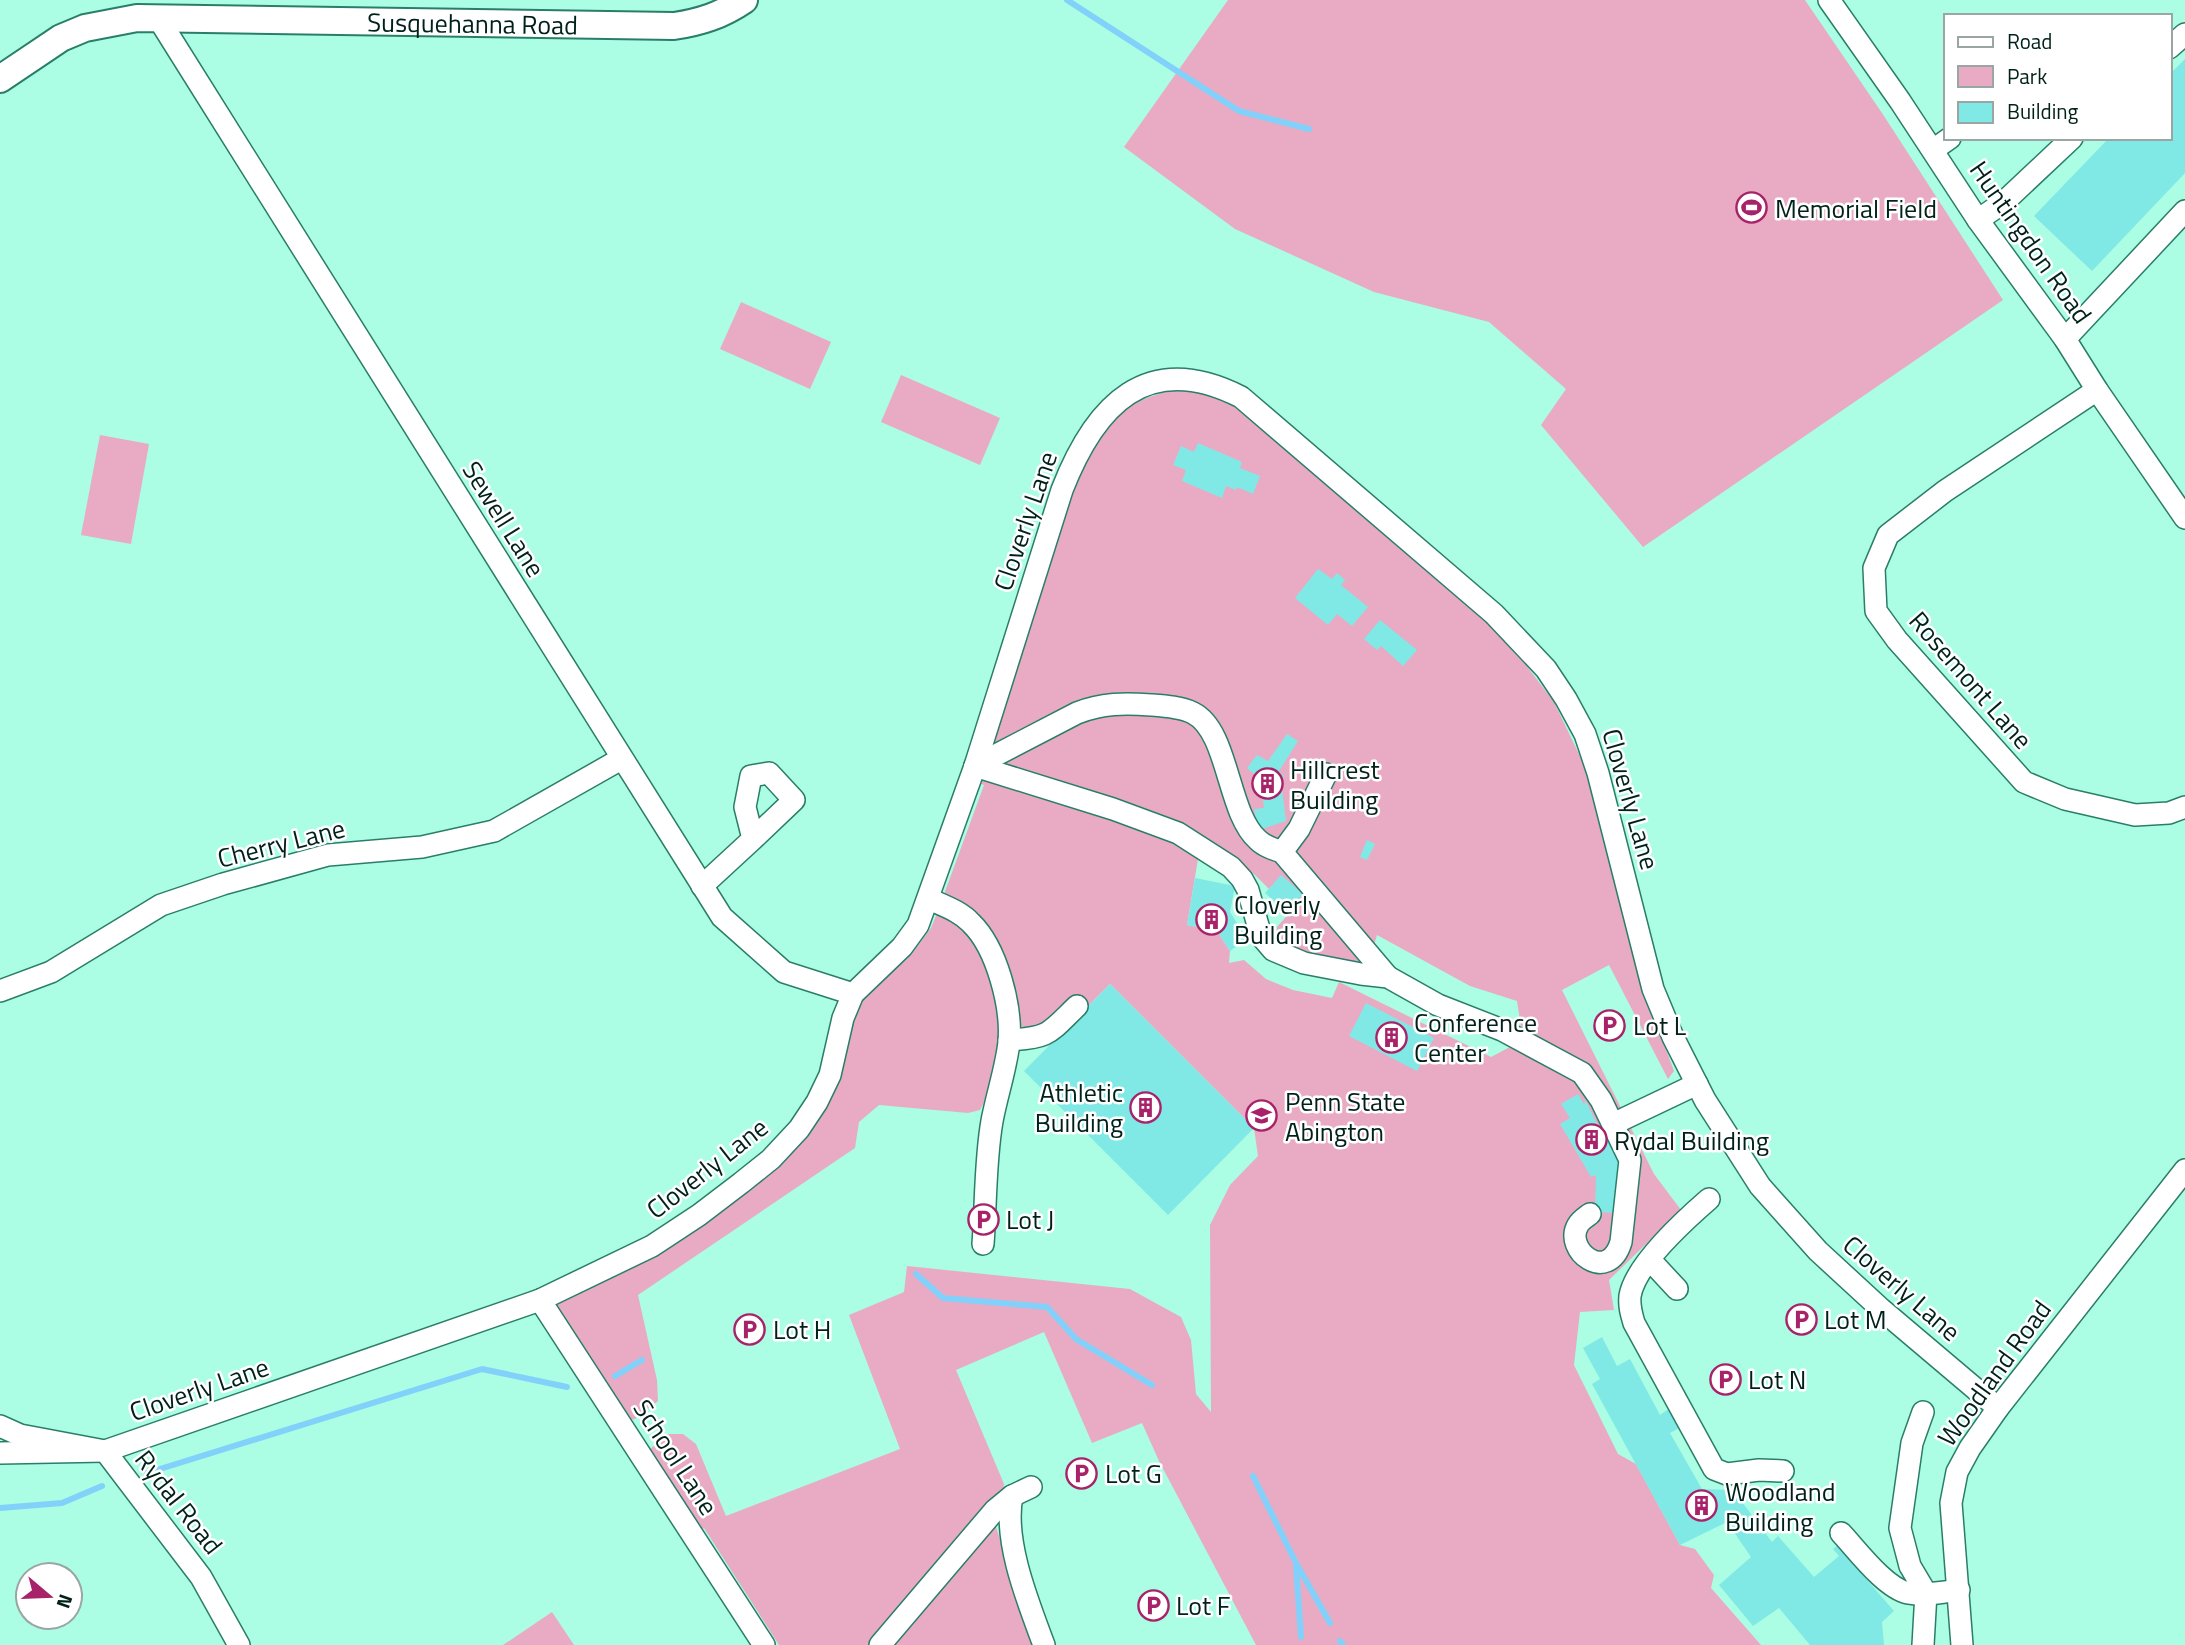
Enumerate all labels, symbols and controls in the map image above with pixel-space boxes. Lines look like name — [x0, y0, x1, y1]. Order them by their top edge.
street label: Susquehanna Road — [367, 2, 578, 44]
legend — [1944, 14, 2171, 140]
text: Road — [2007, 25, 2052, 57]
text: Park — [2007, 60, 2047, 92]
text: Building — [2007, 95, 2079, 127]
street label: Huntingdon Road — [1960, 153, 2102, 331]
place label: Memorial Field — [1775, 189, 1937, 228]
sports icon: Memorial Field — [1735, 191, 1769, 225]
street label: Cloverly Lane — [983, 446, 1067, 596]
street label: Sewell Lane — [453, 453, 555, 585]
street label: Rosemont Lane — [1900, 602, 2042, 758]
street label: Cloverly Lane — [1592, 724, 1670, 874]
place label: Hillcrest Building — [1290, 750, 1380, 819]
building icon: Hillcrest Building — [1250, 767, 1284, 801]
street label: Cherry Lane — [213, 808, 349, 878]
place label: Cloverly Building — [1234, 885, 1322, 954]
building icon: Cloverly Building — [1194, 902, 1228, 936]
place label: Conference Center — [1414, 1003, 1537, 1072]
place label: Lot L — [1633, 1006, 1687, 1045]
parking icon: Lot L — [1593, 1008, 1627, 1042]
building icon: Conference Center — [1374, 1020, 1408, 1054]
place label: Athletic Building — [1035, 1073, 1123, 1142]
place label: Penn State Abington — [1285, 1082, 1405, 1151]
building icon: Athletic Building — [1129, 1090, 1163, 1124]
school or university icon: Penn State Abington — [1245, 1099, 1279, 1133]
street label: Cloverly Lane — [638, 1108, 776, 1228]
place label: Rydal Building — [1614, 1121, 1769, 1160]
building icon: Rydal Building — [1574, 1123, 1608, 1157]
place label: Lot J — [1006, 1200, 1054, 1239]
parking icon: Lot J — [966, 1202, 1000, 1236]
street label: Cloverly Lane — [1835, 1226, 1969, 1350]
street label: Woodland Road — [1928, 1292, 2060, 1454]
place label: Lot M — [1824, 1300, 1887, 1339]
parking icon: Lot M — [1784, 1302, 1818, 1336]
place label: Lot H — [773, 1310, 831, 1349]
parking icon: Lot H — [733, 1312, 767, 1346]
street label: Cloverly Lane — [124, 1347, 274, 1431]
place label: Lot N — [1748, 1360, 1806, 1399]
parking icon: Lot N — [1708, 1362, 1742, 1396]
street label: School Lane — [624, 1391, 728, 1523]
street label: Rydal Road — [126, 1441, 232, 1563]
place label: Lot G — [1105, 1454, 1162, 1493]
parking icon: Lot G — [1065, 1456, 1099, 1490]
place label: Woodland Building — [1725, 1472, 1835, 1541]
building icon: Woodland Building — [1685, 1489, 1719, 1523]
north arrow — [14, 1561, 84, 1631]
place label: Lot F — [1176, 1586, 1230, 1625]
parking icon: Lot F — [1136, 1588, 1170, 1622]
text: N — [50, 1591, 81, 1613]

